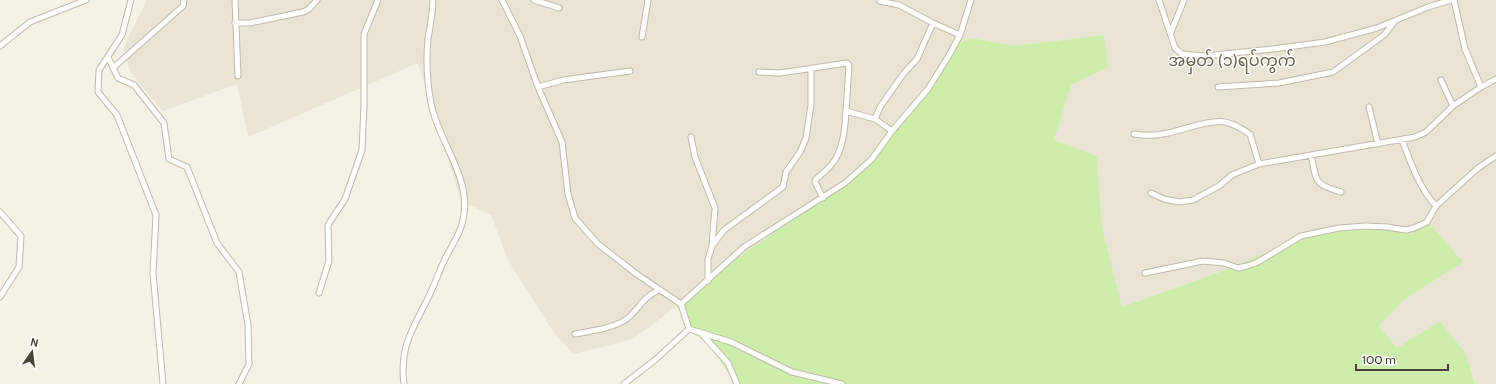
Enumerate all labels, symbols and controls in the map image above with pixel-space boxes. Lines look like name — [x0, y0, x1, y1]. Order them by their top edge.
district label: အမှတ် (၁)ရပ်ကွက် — [1168, 49, 1296, 75]
north arrow — [12, 332, 52, 372]
text: N — [29, 335, 40, 350]
scale bar — [1356, 346, 1448, 372]
text: 100 m — [1362, 352, 1396, 367]

